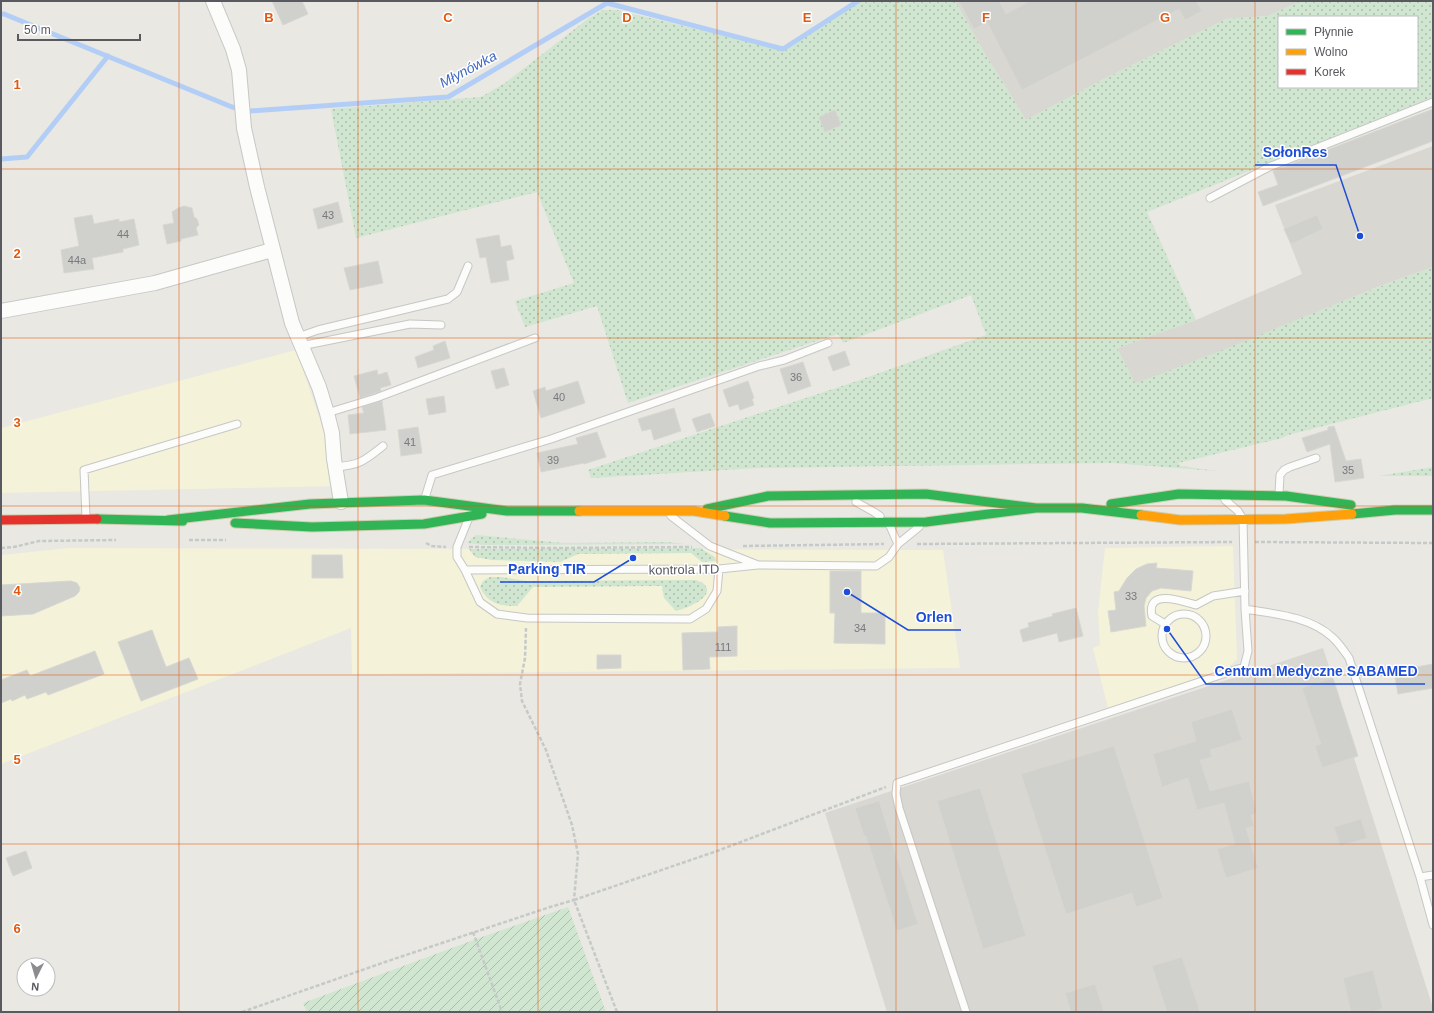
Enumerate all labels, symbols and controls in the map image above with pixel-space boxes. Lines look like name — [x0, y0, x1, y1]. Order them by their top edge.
text: B — [264, 10, 274, 25]
text: C — [443, 10, 453, 25]
text: D — [622, 10, 632, 25]
text: E — [803, 10, 812, 25]
text: F — [982, 10, 990, 25]
text: G — [1160, 10, 1170, 25]
scale bar — [18, 16, 140, 42]
legend — [1278, 16, 1418, 88]
text: 50 m — [24, 23, 51, 37]
text: Płynnie — [1314, 25, 1354, 39]
text: Wolno — [1314, 45, 1348, 59]
water label: Młynówka — [437, 47, 499, 91]
text: Korek — [1314, 65, 1346, 79]
text: 1 — [13, 77, 21, 92]
callout: SołonRes — [1255, 139, 1336, 165]
text: SołonRes — [1263, 144, 1327, 160]
house number: 43 — [322, 209, 334, 221]
house number: 44 — [117, 228, 129, 240]
text: 2 — [13, 246, 21, 261]
house number: 44a — [68, 254, 87, 266]
house number: 36 — [790, 371, 802, 383]
house number: 40 — [553, 391, 565, 403]
text: 3 — [13, 415, 21, 430]
house number: 41 — [404, 436, 416, 448]
house number: 39 — [547, 454, 559, 466]
house number: 35 — [1342, 464, 1354, 476]
callout: Parking TIR — [500, 556, 594, 582]
text: Parking TIR — [508, 561, 586, 577]
street label: kontrola ITD — [648, 561, 720, 578]
text: 4 — [13, 583, 21, 598]
house number: 33 — [1125, 590, 1137, 602]
callout: Orlen — [908, 604, 961, 630]
text: Orlen — [916, 609, 952, 625]
house number: 34 — [854, 622, 866, 634]
house number: 111 — [715, 641, 731, 653]
callout: Centrum Medyczne SABAMED — [1206, 658, 1425, 684]
text: Centrum Medyczne SABAMED — [1214, 663, 1418, 679]
text: 5 — [13, 752, 21, 767]
text: 6 — [13, 921, 21, 936]
north arrow — [16, 957, 56, 997]
text: N — [31, 981, 40, 993]

